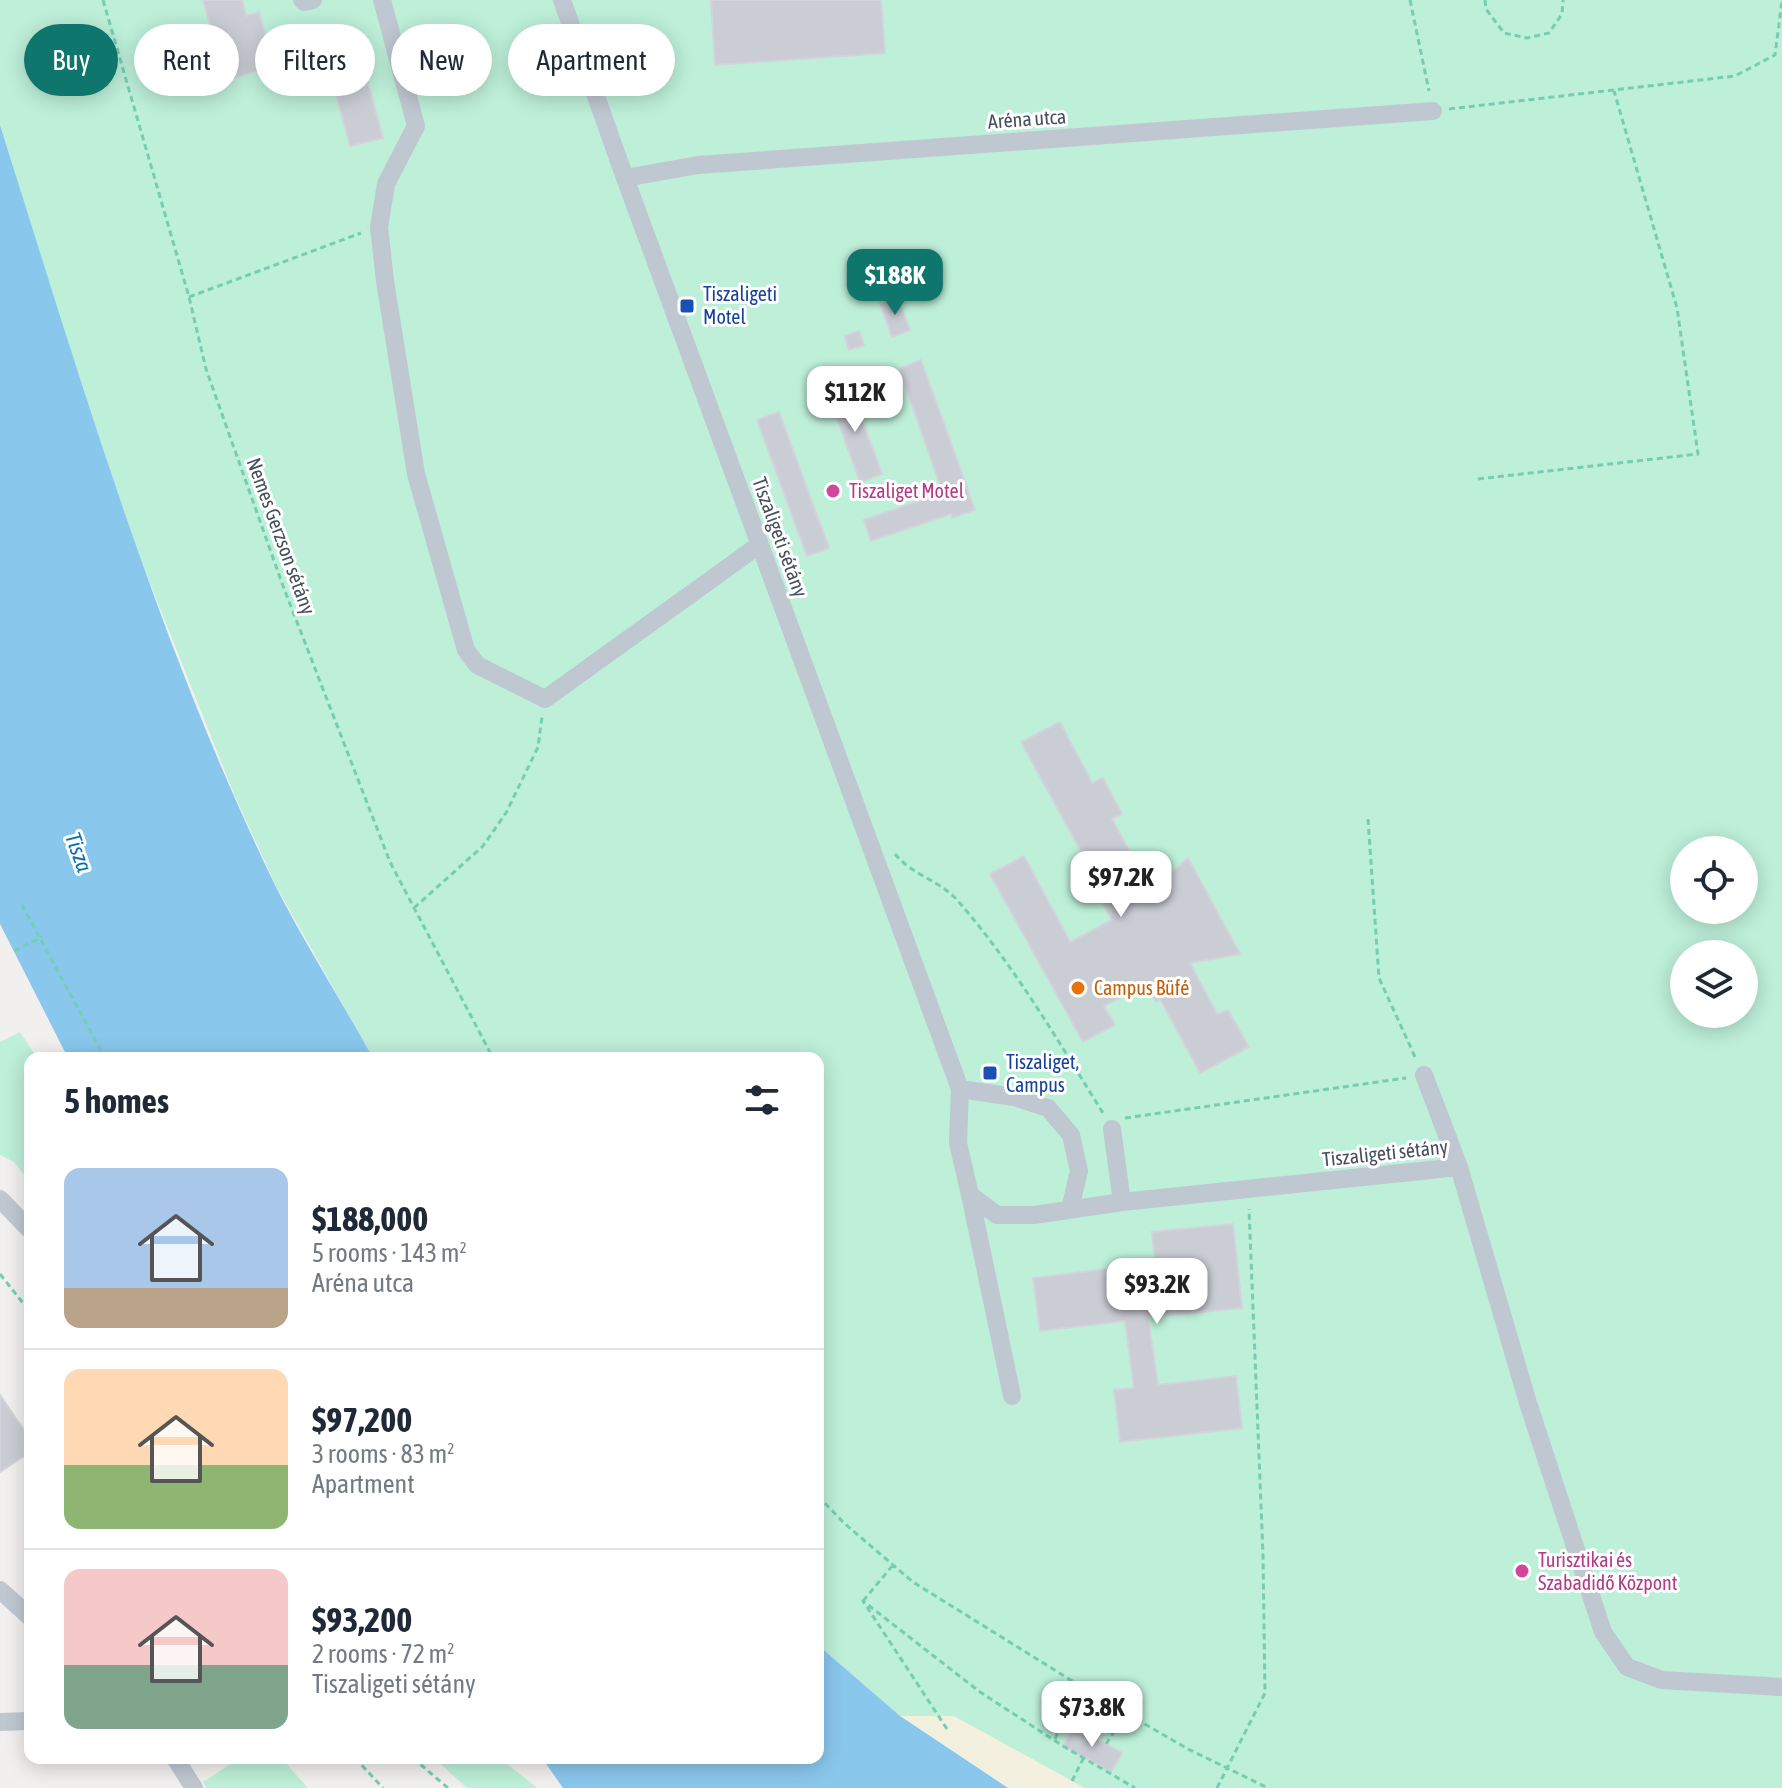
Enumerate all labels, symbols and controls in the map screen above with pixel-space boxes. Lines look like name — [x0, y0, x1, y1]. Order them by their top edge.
chip: Buy — [24, 24, 118, 96]
chip: Rent — [134, 24, 239, 96]
chip: Filters — [255, 24, 375, 96]
chip: New — [391, 24, 492, 96]
chip: Apartment — [508, 24, 675, 96]
street label: Aréna utca — [987, 104, 1067, 133]
pin: $188K — [839, 249, 951, 317]
text: $188K — [865, 260, 925, 290]
place label: Tiszaligeti Motel — [703, 282, 777, 328]
marker: Tiszaligeti Motel — [678, 297, 696, 315]
pin: $112K — [799, 366, 911, 434]
text: $112K — [825, 377, 885, 407]
street label: Nemes Gerzson sétány — [242, 454, 320, 617]
street label: Tiszaligeti sétány — [748, 474, 813, 600]
place label: Tiszaliget Motel — [849, 479, 965, 502]
marker: Tiszaliget Motel — [824, 482, 842, 500]
water label: Tisza — [60, 829, 98, 875]
map controls — [1670, 836, 1758, 1028]
button: locate — [1670, 836, 1758, 924]
pin: $97.2K — [1056, 851, 1186, 919]
text: $97.2K — [1089, 862, 1153, 892]
button: layers — [1670, 940, 1758, 1028]
place label: Campus Büfé — [1094, 976, 1189, 999]
marker: Campus Büfé — [1069, 979, 1087, 997]
place label: Tiszaliget, Campus — [1006, 1050, 1079, 1096]
marker: Tiszaliget, Campus — [981, 1064, 999, 1082]
icon: filters — [740, 1078, 784, 1122]
text: 5 homes — [64, 1081, 169, 1120]
street label: Tiszaligeti sétány — [1321, 1134, 1449, 1171]
text: $188,000 — [312, 1199, 428, 1238]
icon: home — [128, 1200, 224, 1296]
text: 5 rooms · 143 m² — [312, 1238, 467, 1268]
pin: $93.2K — [1092, 1258, 1222, 1326]
text: Aréna utca — [312, 1268, 414, 1298]
text: $93.2K — [1125, 1269, 1189, 1299]
text: $97,200 — [312, 1400, 412, 1439]
icon: home — [128, 1401, 224, 1497]
text: 3 rooms · 83 m² — [312, 1439, 454, 1469]
text: Apartment — [312, 1469, 415, 1499]
place label: Turisztikai és Szabadidő Központ — [1538, 1548, 1678, 1594]
marker: Turisztikai és Szabadidő Központ — [1513, 1562, 1531, 1580]
text: $93,200 — [312, 1600, 412, 1639]
icon: home — [128, 1601, 224, 1697]
text: 2 rooms · 72 m² — [312, 1639, 454, 1669]
text: Tiszaligeti sétány — [312, 1669, 476, 1699]
pin: $73.8K — [1027, 1681, 1157, 1749]
text: $73.8K — [1060, 1692, 1124, 1722]

